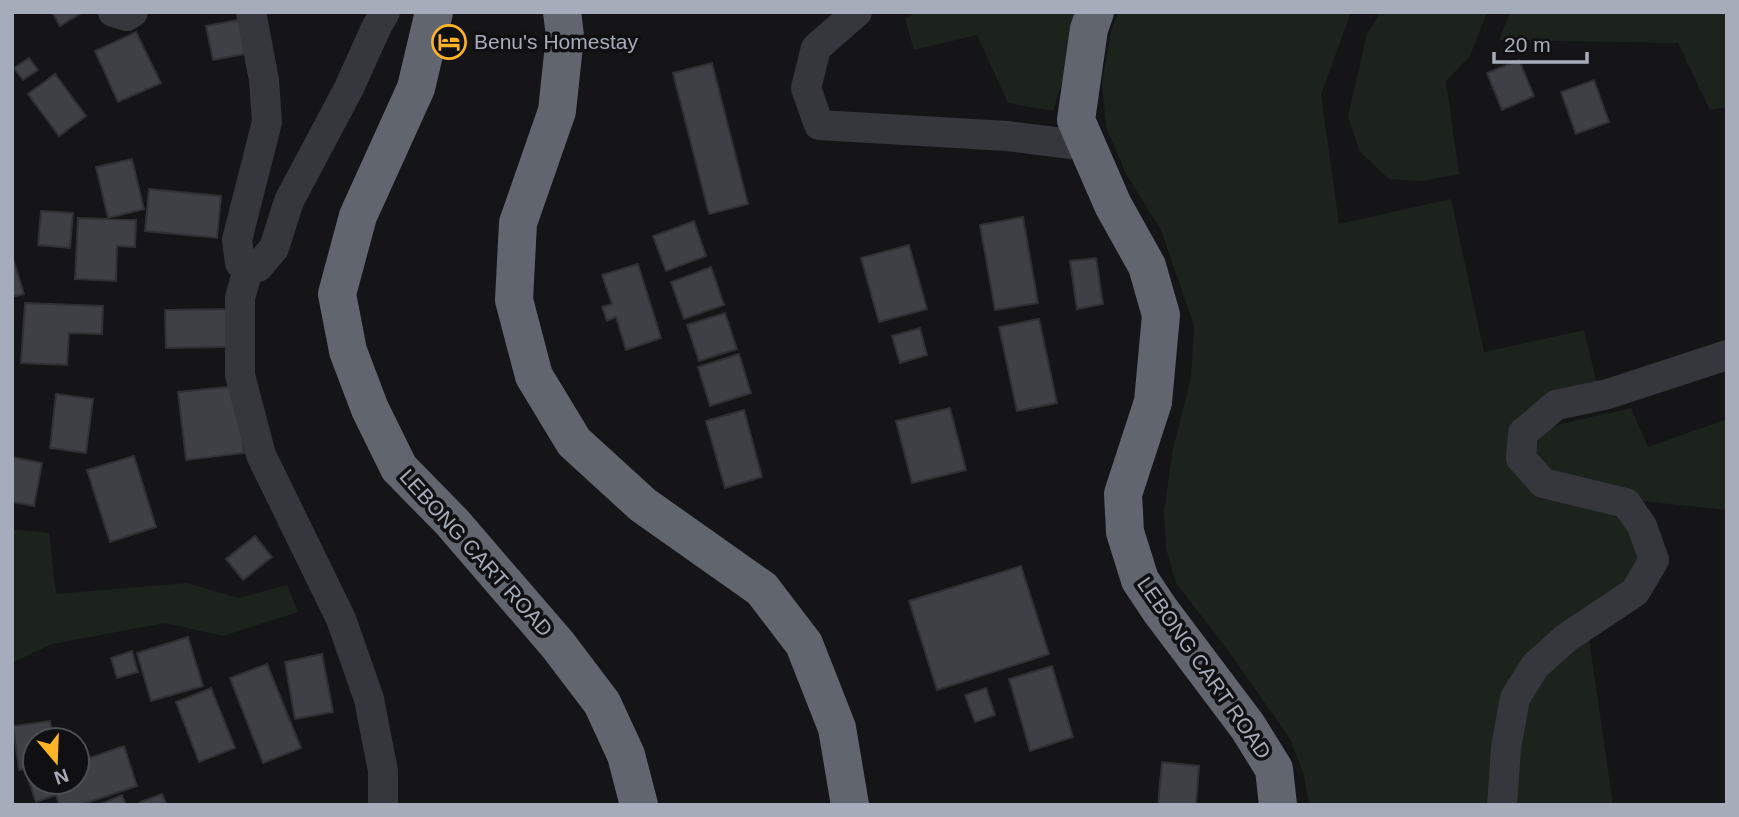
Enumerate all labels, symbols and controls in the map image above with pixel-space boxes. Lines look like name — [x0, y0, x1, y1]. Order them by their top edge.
scale bar — [1494, 21, 1587, 65]
hotel icon: Benu's Homestay — [430, 23, 468, 61]
place label: Benu's Homestay — [474, 30, 638, 53]
text: 20 m — [1504, 33, 1551, 56]
street label: LEBONG CART ROAD — [395, 465, 557, 641]
street label: LEBONG CART ROAD — [1133, 573, 1276, 763]
north arrow — [21, 726, 91, 796]
text: N — [51, 764, 71, 789]

